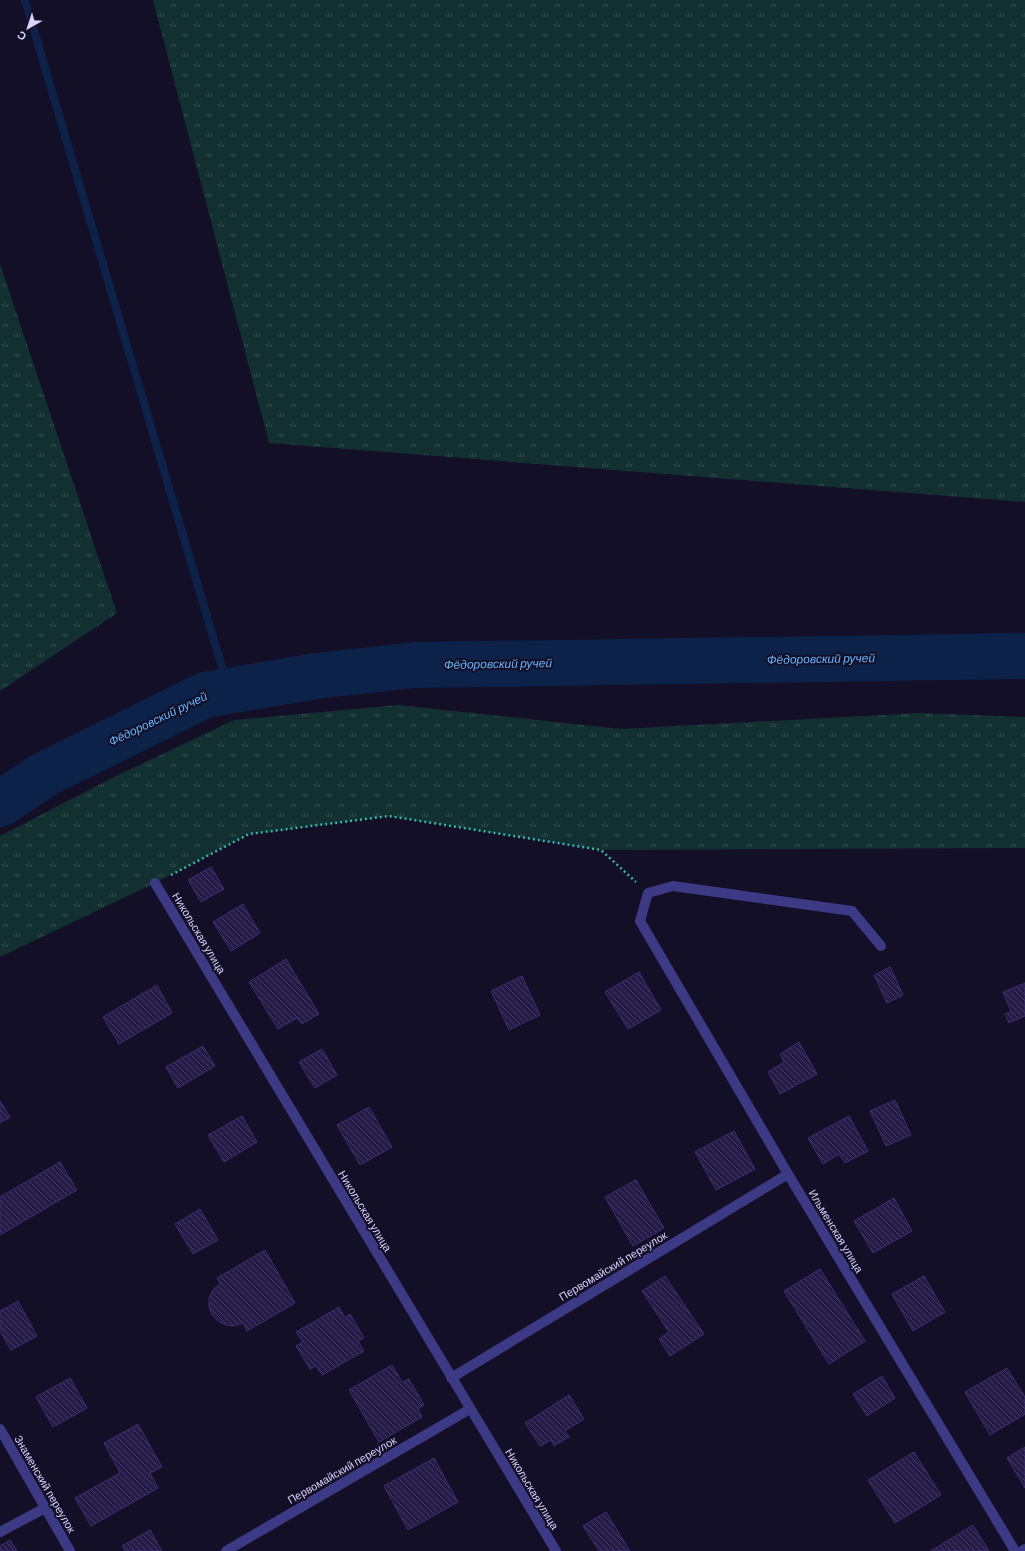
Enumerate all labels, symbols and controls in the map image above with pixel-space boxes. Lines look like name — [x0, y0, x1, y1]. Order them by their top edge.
north arrow — [8, 8, 48, 48]
text: С — [14, 29, 29, 44]
water label: Фёдоровский ручей — [767, 650, 875, 667]
water label: Фёдоровский ручей — [444, 655, 552, 672]
water label: Фёдоровский ручей — [106, 688, 210, 749]
street label: Никольская улица — [170, 890, 229, 976]
street label: Никольская улица — [336, 1168, 395, 1254]
street label: Ильменская улица — [806, 1187, 867, 1276]
street label: Первомайский переулок — [556, 1228, 669, 1303]
street label: Знаменский переулок — [12, 1433, 79, 1535]
street label: Первомайский переулок — [285, 1433, 399, 1506]
street label: Никольская улица — [503, 1446, 562, 1532]

